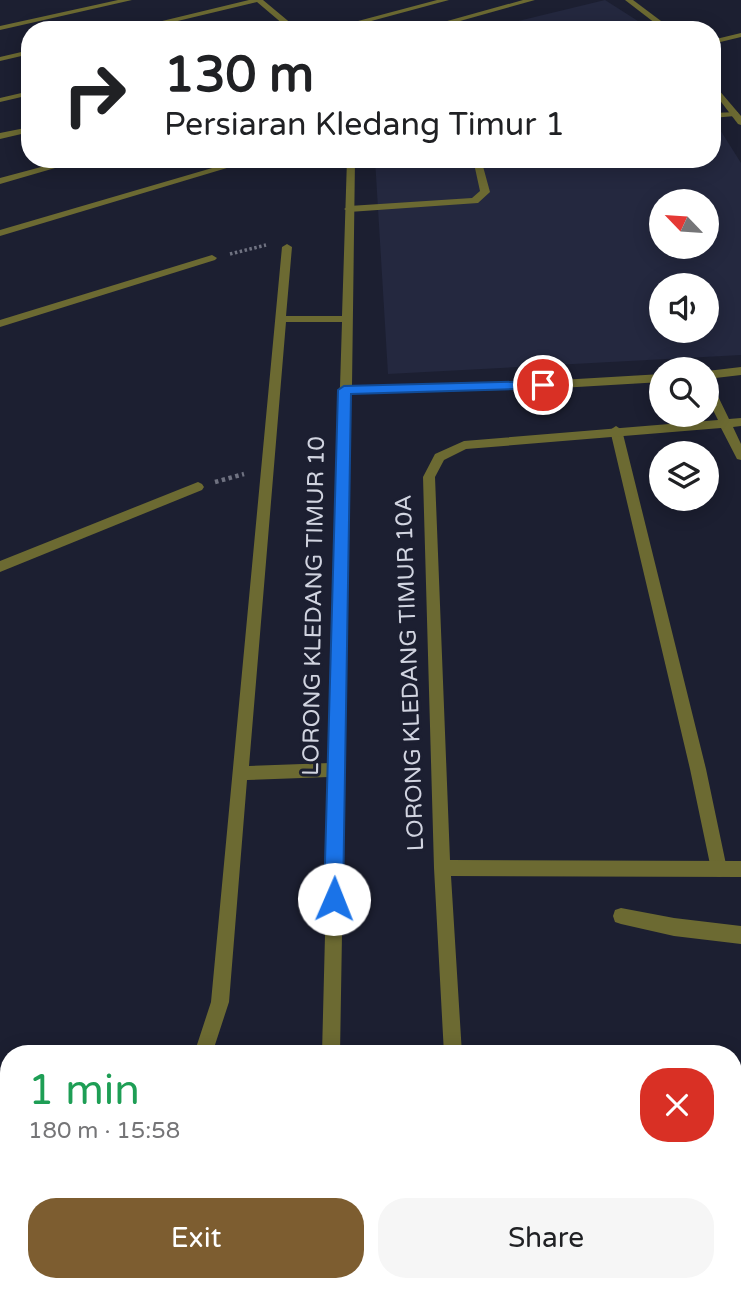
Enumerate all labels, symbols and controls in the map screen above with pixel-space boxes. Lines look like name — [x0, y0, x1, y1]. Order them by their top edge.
text: 130 m — [164, 46, 314, 105]
icon: right — [49, 49, 140, 140]
text: Persiaran Kledang Timur 1 — [164, 106, 565, 144]
north arrow — [649, 189, 719, 259]
map controls — [649, 189, 719, 511]
button: sound — [649, 273, 719, 343]
pin — [513, 355, 573, 415]
button: search — [649, 357, 719, 427]
icon: arrive — [524, 366, 562, 404]
street label: LORONG KLEDANG TIMUR 10 — [297, 436, 331, 776]
button: layers — [649, 441, 719, 511]
street label: LORONG KLEDANG TIMUR 10A — [390, 494, 430, 852]
position arrow — [297, 862, 371, 936]
text: 1 min — [28, 1065, 140, 1116]
button: close — [640, 1068, 714, 1142]
text: 180 m · 15:58 — [28, 1117, 180, 1145]
button: Exit — [28, 1198, 364, 1278]
button: Share — [378, 1198, 714, 1278]

